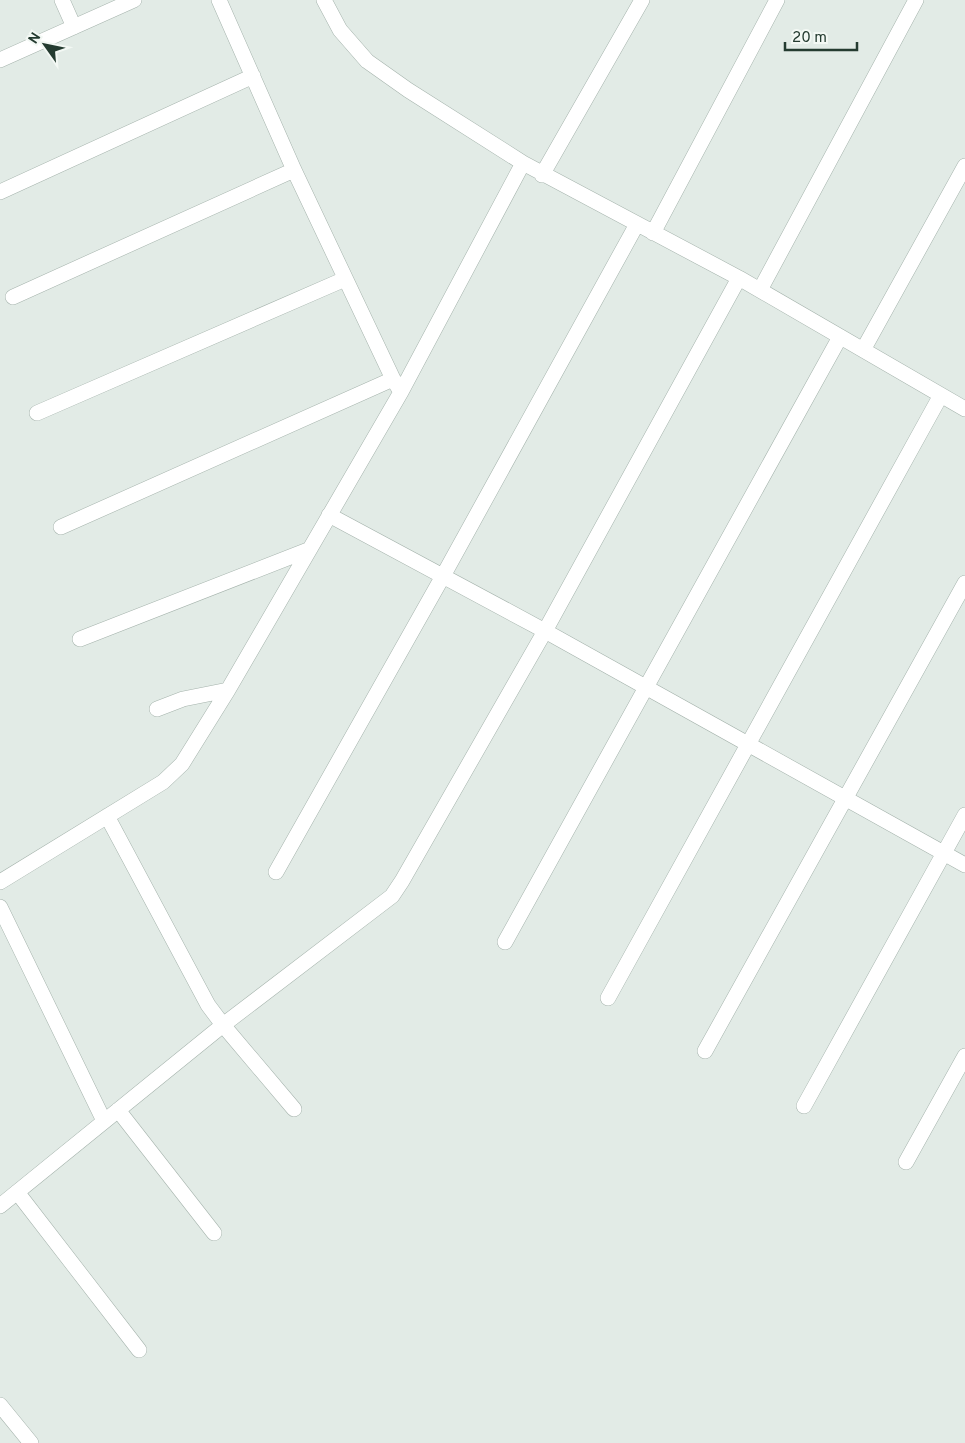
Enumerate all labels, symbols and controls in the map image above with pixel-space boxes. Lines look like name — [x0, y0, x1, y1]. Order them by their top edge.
north arrow — [20, 20, 70, 70]
scale bar — [785, 20, 858, 52]
text: 20 m — [792, 29, 827, 48]
text: N — [25, 30, 45, 48]

